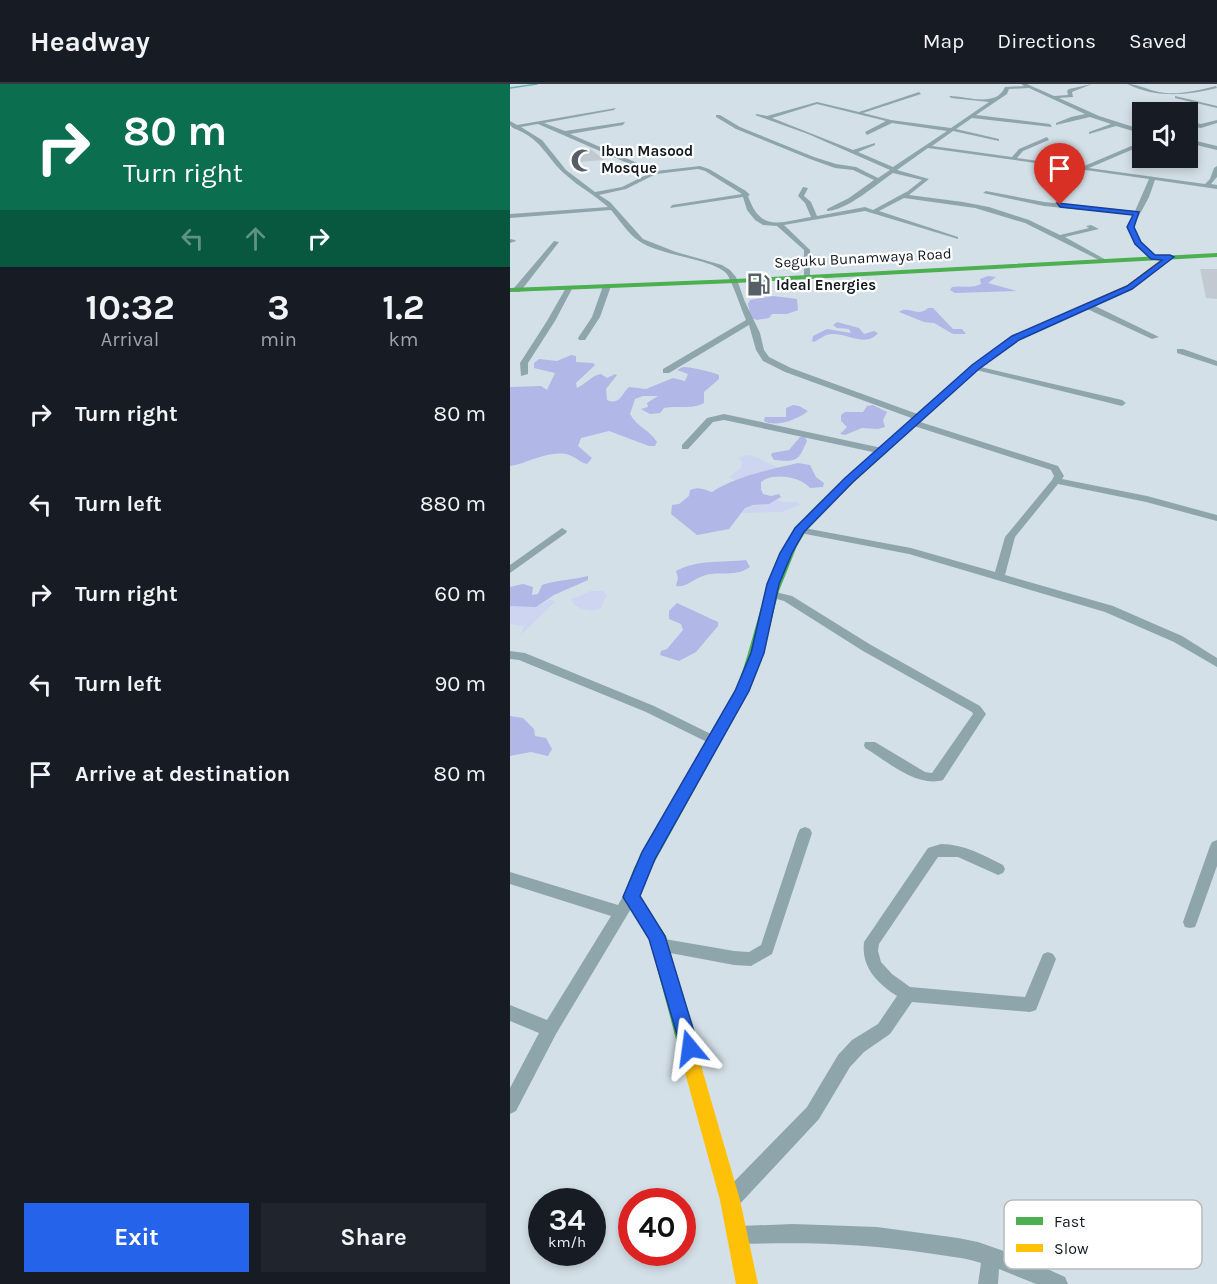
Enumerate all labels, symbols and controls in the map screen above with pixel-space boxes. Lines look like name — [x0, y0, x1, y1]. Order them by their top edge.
text: Headway — [30, 25, 150, 58]
text: Map — [923, 29, 964, 53]
text: Directions — [997, 29, 1096, 53]
text: Saved — [1129, 29, 1187, 53]
map controls — [1132, 102, 1198, 168]
button: sound — [1132, 102, 1198, 168]
text: 80 m — [123, 106, 227, 156]
icon: right — [24, 108, 102, 186]
place label: Ibun Masood Mosque — [601, 142, 693, 177]
pin — [1034, 143, 1085, 205]
mosque icon: Ibun Masood Mosque — [570, 147, 596, 173]
icon: arrive — [1043, 152, 1076, 185]
text: Turn right — [123, 157, 243, 189]
icon: left — [176, 222, 209, 255]
icon: ahead — [239, 222, 272, 255]
icon: right — [302, 222, 335, 255]
street label: Seguku Bunamwaya Road — [774, 244, 952, 272]
fuel station icon: Ideal Energies — [745, 272, 771, 298]
place label: Ideal Energies — [776, 276, 876, 294]
text: 10:32 — [85, 286, 175, 328]
text: 3 — [267, 286, 290, 328]
text: 1.2 — [382, 286, 425, 328]
text: Arrival — [101, 328, 159, 351]
text: min — [260, 328, 297, 351]
text: km — [388, 328, 418, 351]
icon: right — [24, 398, 57, 431]
text: Turn right — [75, 401, 178, 427]
text: 80 m — [434, 401, 486, 427]
icon: left — [24, 488, 57, 521]
text: Turn left — [75, 491, 162, 517]
text: 880 m — [420, 491, 486, 517]
icon: right — [24, 578, 57, 611]
text: Turn right — [75, 581, 178, 607]
text: 60 m — [435, 581, 486, 607]
icon: left — [24, 668, 57, 701]
text: Turn left — [75, 671, 162, 697]
text: 90 m — [434, 671, 486, 697]
icon: arrive — [24, 758, 57, 791]
text: Arrive at destination — [75, 761, 290, 787]
text: 80 m — [434, 761, 486, 787]
position arrow — [658, 1016, 722, 1080]
speed limit sign: 40 — [618, 1188, 696, 1266]
legend — [1004, 1200, 1202, 1269]
text: 34 — [549, 1202, 585, 1238]
button: Exit — [24, 1203, 249, 1272]
button: Share — [261, 1203, 486, 1272]
text: Fast — [1054, 1212, 1085, 1231]
text: km/h — [548, 1233, 586, 1251]
text: Slow — [1054, 1239, 1089, 1258]

